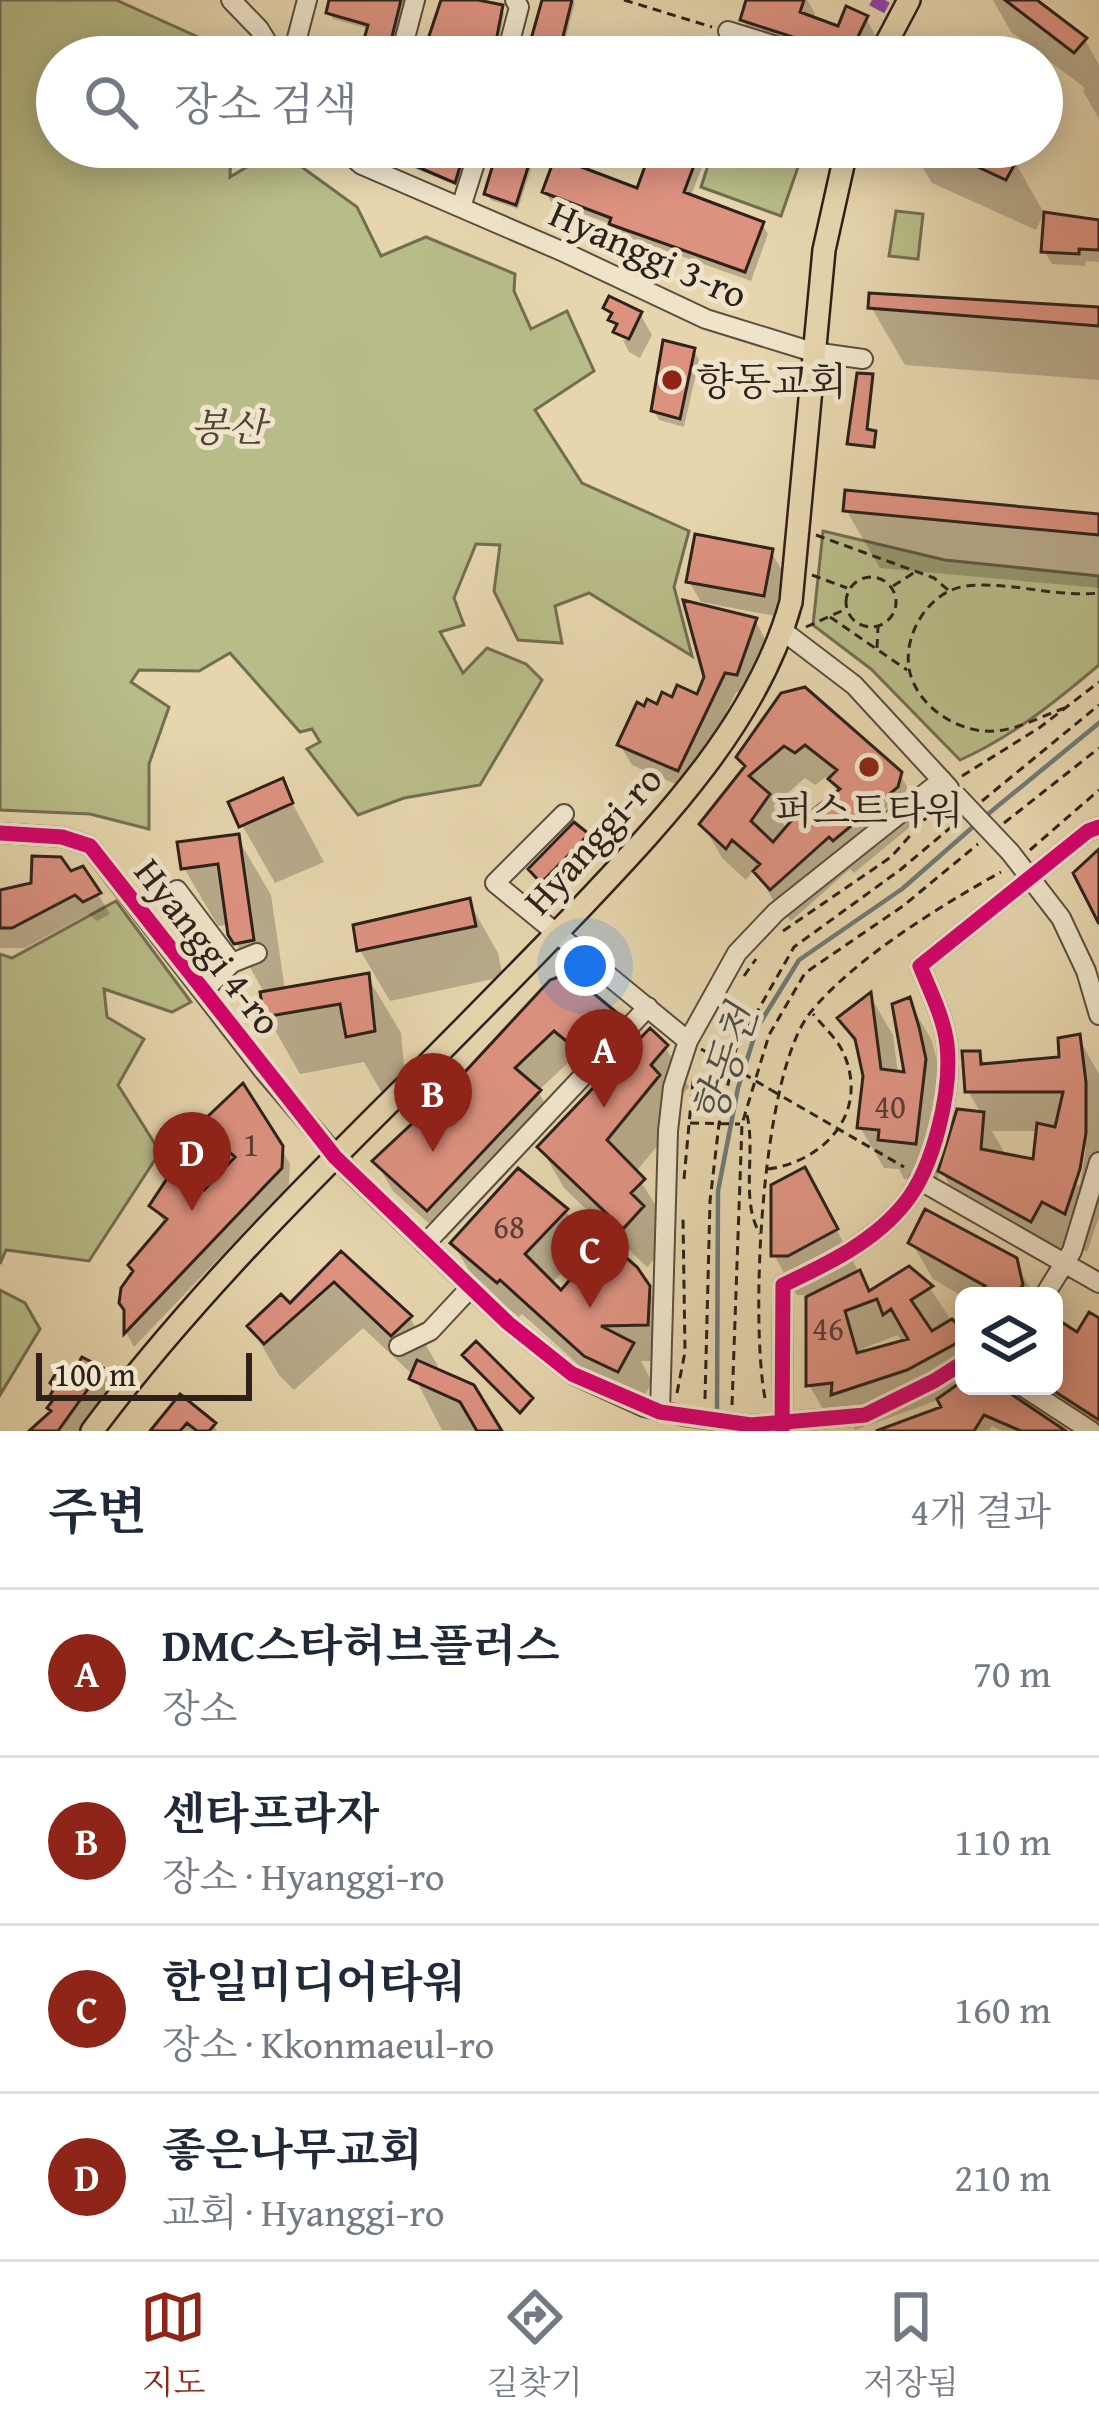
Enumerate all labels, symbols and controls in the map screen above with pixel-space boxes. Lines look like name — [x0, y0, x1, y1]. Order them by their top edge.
search box — [36, 36, 1063, 168]
icon: search — [78, 69, 144, 135]
text: 장소 검색 — [174, 71, 358, 136]
street label: Hyanggi 3-ro — [541, 184, 757, 322]
place label: 향동교회 — [696, 352, 847, 409]
marker: 향동교회 — [659, 367, 685, 393]
park label: 봉산 — [190, 398, 271, 455]
street label: Hyanggi-ro — [509, 752, 675, 926]
marker: 퍼스트타워 — [856, 754, 882, 780]
place label: 퍼스트타워 — [775, 781, 963, 838]
street label: Hyanggi 4-ro — [122, 845, 296, 1047]
your location — [555, 936, 615, 996]
water label: 향동천 — [676, 994, 773, 1131]
pin: A — [565, 1009, 643, 1108]
pin: B — [394, 1053, 472, 1152]
house number: 40 — [874, 1082, 906, 1130]
pin: D — [153, 1112, 231, 1211]
house number: 1 — [243, 1120, 259, 1168]
house number: 68 — [493, 1202, 525, 1250]
pin: C — [551, 1209, 629, 1308]
map controls — [955, 1287, 1063, 1395]
button: layers — [955, 1287, 1063, 1395]
house number: 46 — [812, 1304, 844, 1352]
scale bar — [36, 1347, 252, 1400]
text: 100 m — [54, 1350, 136, 1398]
text: 주변 — [48, 1473, 147, 1548]
text: 4개 결과 — [911, 1482, 1051, 1539]
text: DMC스타허브플러스 — [162, 1612, 560, 1677]
text: A — [75, 1644, 99, 1701]
text: 70 m — [973, 1644, 1051, 1701]
text: 장소 — [162, 1679, 237, 1736]
text: 센타프라자 — [162, 1780, 379, 1845]
text: B — [75, 1812, 99, 1869]
text: 110 m — [954, 1812, 1051, 1869]
text: 장소 · Hyanggi-ro — [162, 1847, 445, 1904]
text: 한일미디어타워 — [162, 1948, 466, 2013]
text: C — [76, 1980, 98, 2037]
text: 160 m — [954, 1980, 1051, 2037]
text: 장소 · Kkonmaeul-ro — [162, 2015, 494, 2072]
text: 좋은나무교회 — [162, 2116, 423, 2181]
text: D — [74, 2148, 100, 2205]
text: 210 m — [954, 2148, 1051, 2205]
text: 교회 · Hyanggi-ro — [162, 2183, 445, 2240]
tab: 지도 — [140, 2284, 206, 2406]
tab: 길찾기 — [487, 2284, 582, 2406]
tab: 저장됨 — [863, 2284, 959, 2406]

